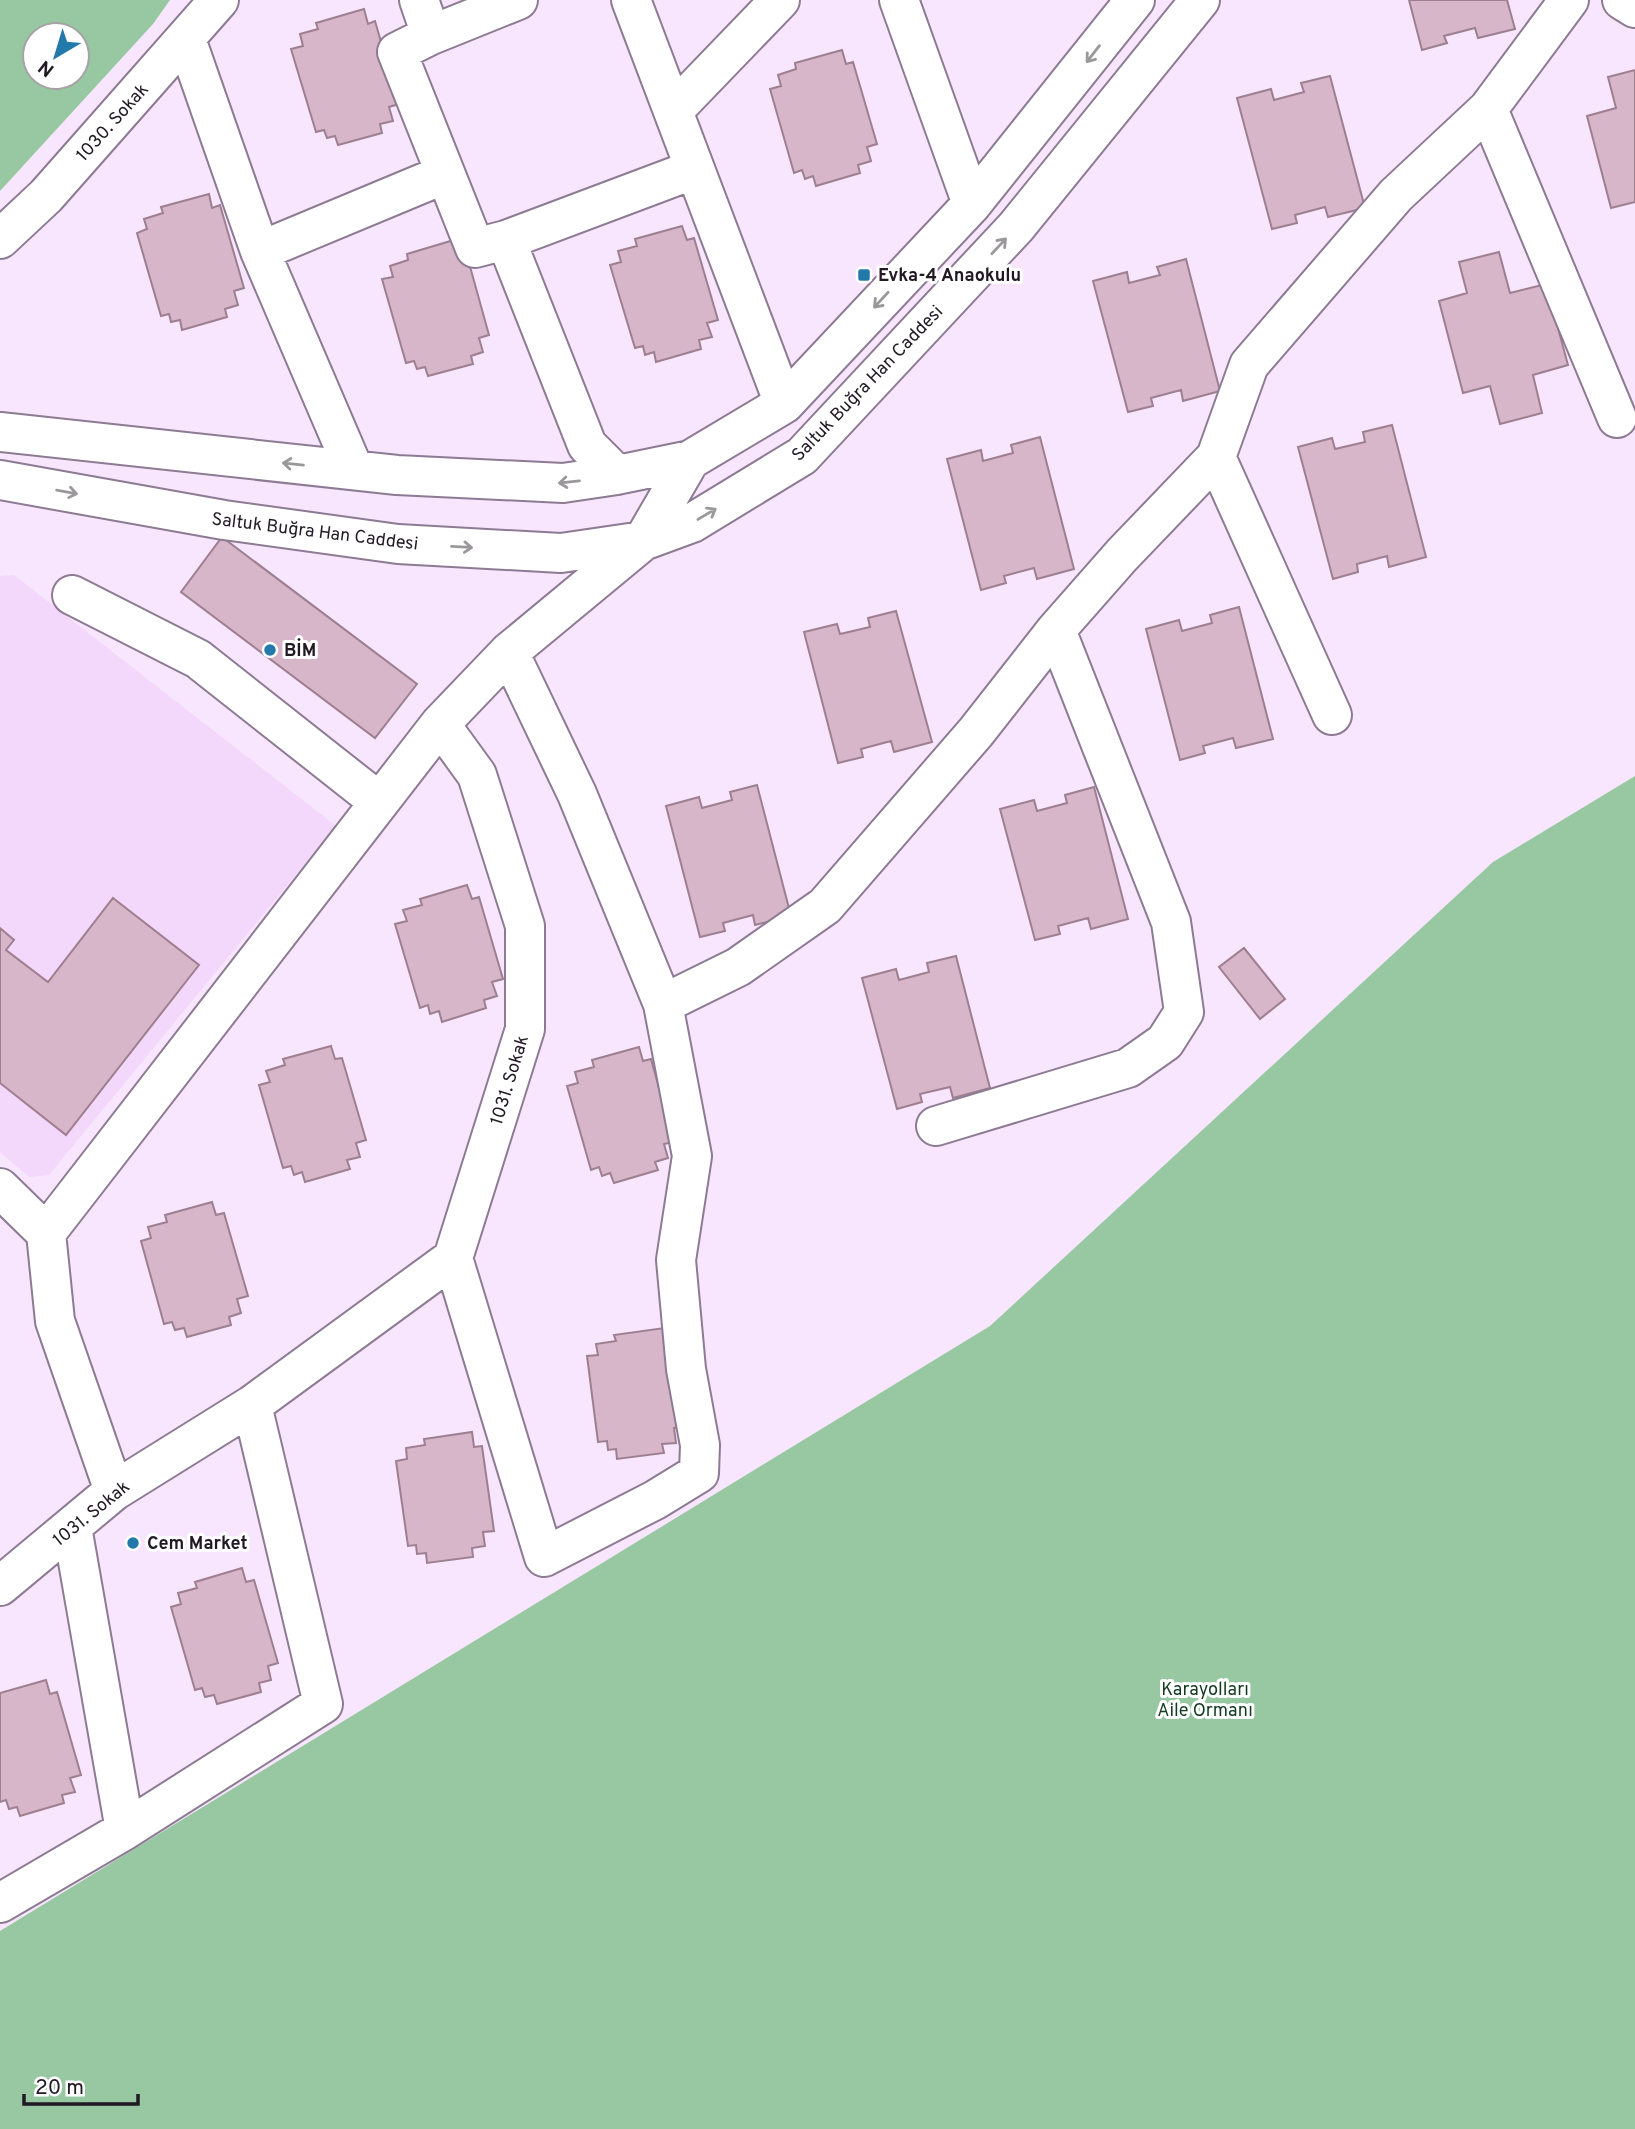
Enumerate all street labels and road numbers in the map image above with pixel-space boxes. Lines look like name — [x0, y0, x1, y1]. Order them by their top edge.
street label: 1030. Sokak — [72, 79, 154, 167]
street label: Saltuk Buğra Han Caddesi — [788, 301, 949, 467]
street label: Saltuk Buğra Han Caddesi — [210, 508, 419, 557]
street label: 1031. Sokak — [486, 1033, 535, 1128]
street label: 1031. Sokak — [49, 1476, 135, 1552]

